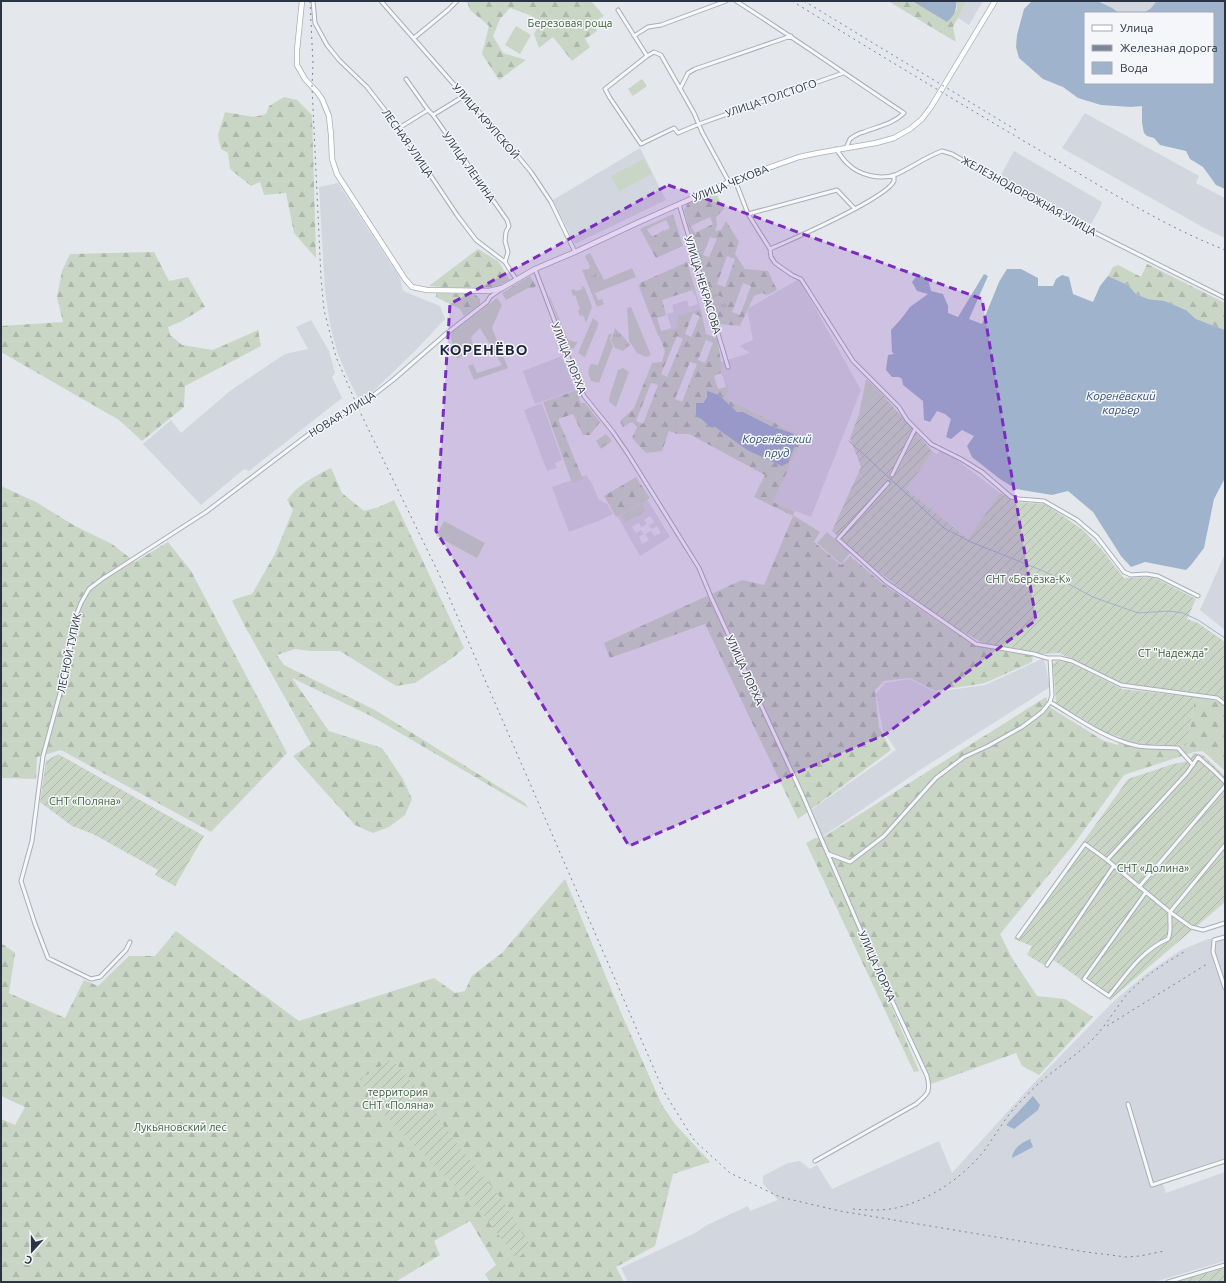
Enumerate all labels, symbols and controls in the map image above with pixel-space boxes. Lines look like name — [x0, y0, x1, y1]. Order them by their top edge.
legend — [1084, 12, 1214, 84]
park label: Березовая роща — [528, 17, 612, 29]
text: Улица — [1120, 21, 1153, 34]
text: Железная дорога — [1120, 41, 1218, 54]
text: Вода — [1120, 61, 1148, 74]
street label: УЛИЦА ТОЛСТОГО — [724, 77, 818, 119]
street label: УЛИЦА КРУПСКОЙ — [450, 81, 522, 161]
street label: ЛЕСНАЯ УЛИЦА — [380, 106, 437, 180]
street label: УЛИЦА ЛЕНИНА — [440, 130, 498, 205]
street label: ЖЕЛЕЗНОДОРОЖНАЯ УЛИЦА — [959, 154, 1099, 239]
street label: УЛИЦА ЧЕХОВА — [690, 162, 771, 204]
street label: УЛИЦА НЕКРАСОВА — [682, 235, 724, 336]
street label: УЛИЦА ЛОРХА — [549, 321, 589, 396]
district label: КОРЕНЁВО — [439, 341, 529, 358]
street label: НОВАЯ УЛИЦА — [307, 388, 378, 439]
water label: Коренёвский карьер — [1086, 389, 1156, 416]
water label: Коренёвский пруд — [742, 432, 812, 459]
park label: СНТ «Берёзка-К» — [985, 573, 1071, 585]
street label: ЛЕСНОЙ ТУПИК — [55, 612, 83, 694]
street label: УЛИЦА ЛОРХА — [724, 633, 767, 708]
park label: СТ "Надежда" — [1138, 647, 1208, 659]
park label: СНТ «Поляна» — [49, 795, 121, 807]
park label: СНТ «Долина» — [1117, 862, 1189, 874]
street label: УЛИЦА ЛОРХА — [856, 929, 898, 1004]
park label: территория СНТ «Поляна» — [362, 1086, 434, 1111]
park label: Лукьяновский лес — [133, 1121, 227, 1133]
north arrow — [12, 1231, 52, 1271]
text: С — [23, 1253, 34, 1267]

